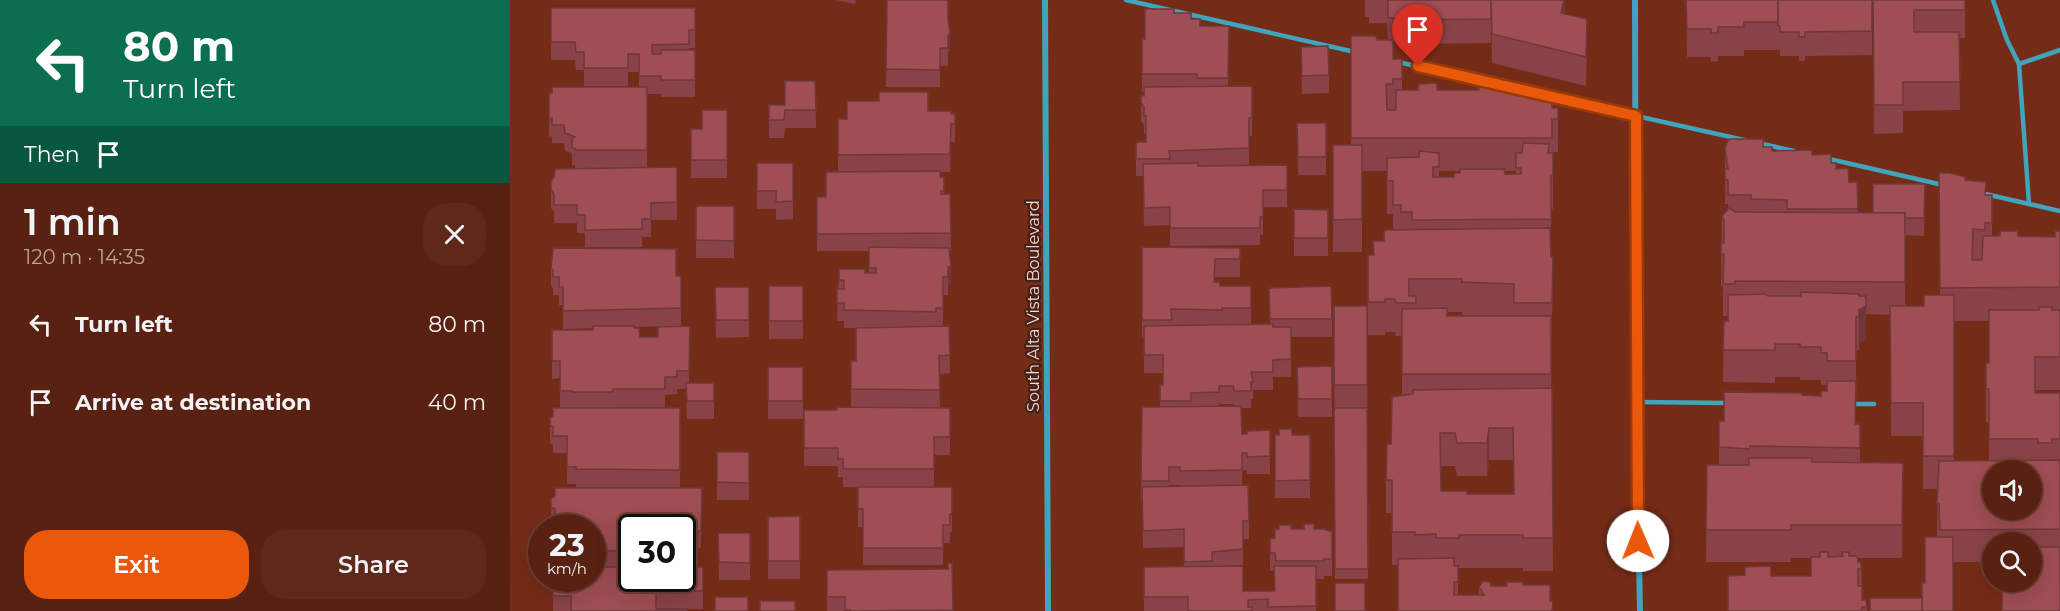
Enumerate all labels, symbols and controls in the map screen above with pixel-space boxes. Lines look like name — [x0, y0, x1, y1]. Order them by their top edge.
pin — [1392, 4, 1443, 66]
icon: arrive — [1401, 13, 1434, 46]
text: 80 m — [123, 20, 235, 72]
icon: left — [24, 24, 102, 102]
text: Turn left — [123, 72, 236, 105]
icon: arrive — [92, 138, 125, 171]
text: Then — [24, 141, 80, 168]
text: 1 min — [24, 200, 121, 244]
street label: South Alta Vista Boulevard — [1024, 200, 1043, 412]
button: close — [423, 203, 486, 266]
text: 120 m · 14:35 — [24, 245, 145, 269]
icon: left — [24, 308, 57, 341]
text: Turn left — [75, 311, 173, 338]
text: 80 m — [428, 311, 486, 338]
icon: arrive — [24, 386, 57, 419]
text: Arrive at destination — [75, 389, 311, 416]
text: 40 m — [428, 389, 486, 416]
map controls — [1982, 460, 2042, 592]
button: sound — [1982, 460, 2042, 520]
position arrow — [1606, 509, 1670, 573]
speed limit sign: 30 — [618, 514, 696, 592]
text: 23 — [549, 527, 585, 564]
button: Exit — [24, 530, 249, 599]
button: Share — [261, 530, 486, 599]
button: search — [1982, 532, 2042, 592]
text: km/h — [547, 559, 587, 578]

